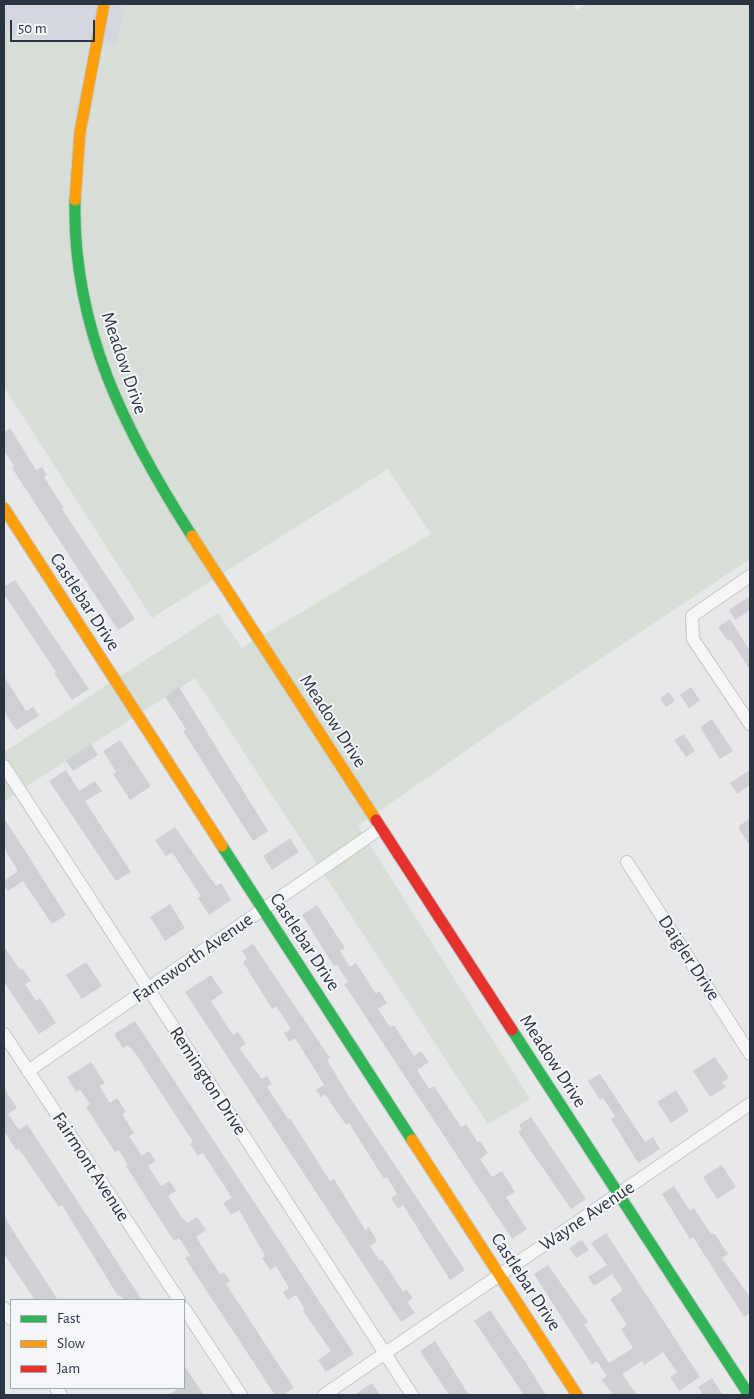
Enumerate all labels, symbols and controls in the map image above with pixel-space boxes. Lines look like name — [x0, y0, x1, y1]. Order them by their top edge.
scale bar — [12, 10, 98, 42]
text: 50 m — [18, 21, 47, 36]
street label: Meadow Drive — [96, 309, 152, 417]
street label: Castlebar Drive — [45, 549, 125, 655]
street label: Meadow Drive — [294, 670, 372, 772]
street label: Castlebar Drive — [265, 889, 345, 995]
street label: Farnsworth Avenue — [128, 908, 258, 1008]
street label: Daigler Drive — [653, 911, 725, 1005]
street label: Meadow Drive — [514, 1010, 592, 1112]
street label: Remington Drive — [164, 1022, 252, 1140]
street label: Fairmont Avenue — [47, 1108, 135, 1226]
street label: Wayne Avenue — [535, 1176, 639, 1256]
street label: Castlebar Drive — [486, 1229, 566, 1335]
legend — [10, 1299, 185, 1389]
text: Fast — [57, 1311, 80, 1326]
text: Slow — [57, 1336, 85, 1351]
text: Jam — [57, 1361, 80, 1376]

